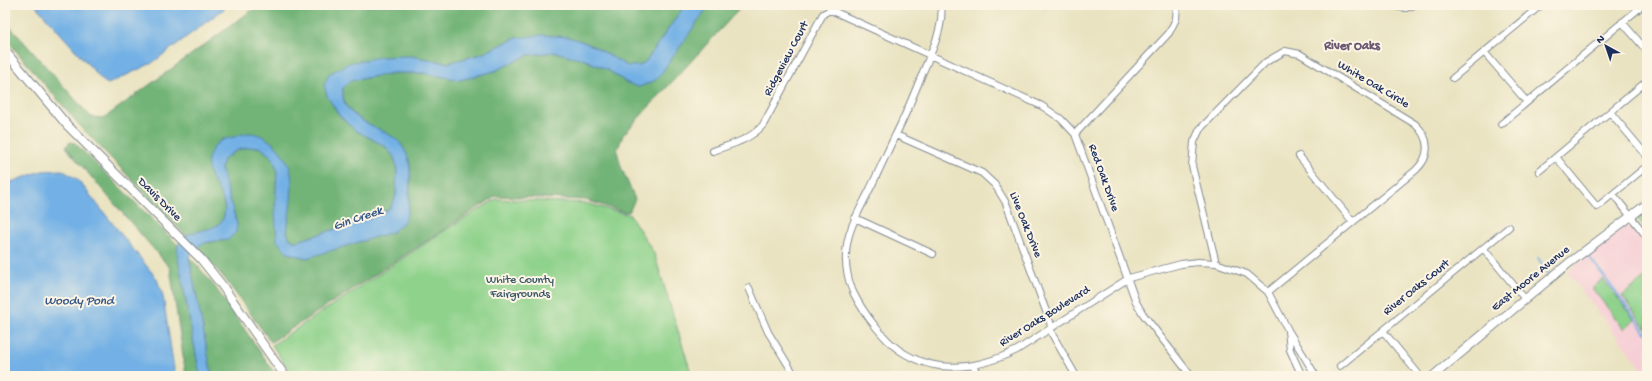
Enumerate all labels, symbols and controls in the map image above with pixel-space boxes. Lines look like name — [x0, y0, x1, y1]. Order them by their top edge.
street label: Ridgeview Court — [761, 18, 813, 99]
north arrow — [1586, 26, 1626, 66]
text: N — [1594, 33, 1607, 47]
district label: River Oaks — [1323, 39, 1381, 54]
street label: White Oak Circle — [1334, 58, 1412, 112]
street label: Red Oak Drive — [1084, 142, 1122, 214]
street label: Davis Drive — [134, 175, 184, 225]
street label: Live Oak Drive — [1005, 190, 1045, 261]
water label: Gin Creek — [331, 203, 386, 234]
street label: East Moore Avenue — [1489, 243, 1574, 315]
street label: River Oaks Court — [1381, 256, 1454, 319]
park label: White County Fairgrounds — [486, 274, 554, 302]
street label: River Oaks Boulevard — [997, 283, 1094, 351]
water label: Woody Pond — [44, 294, 115, 309]

